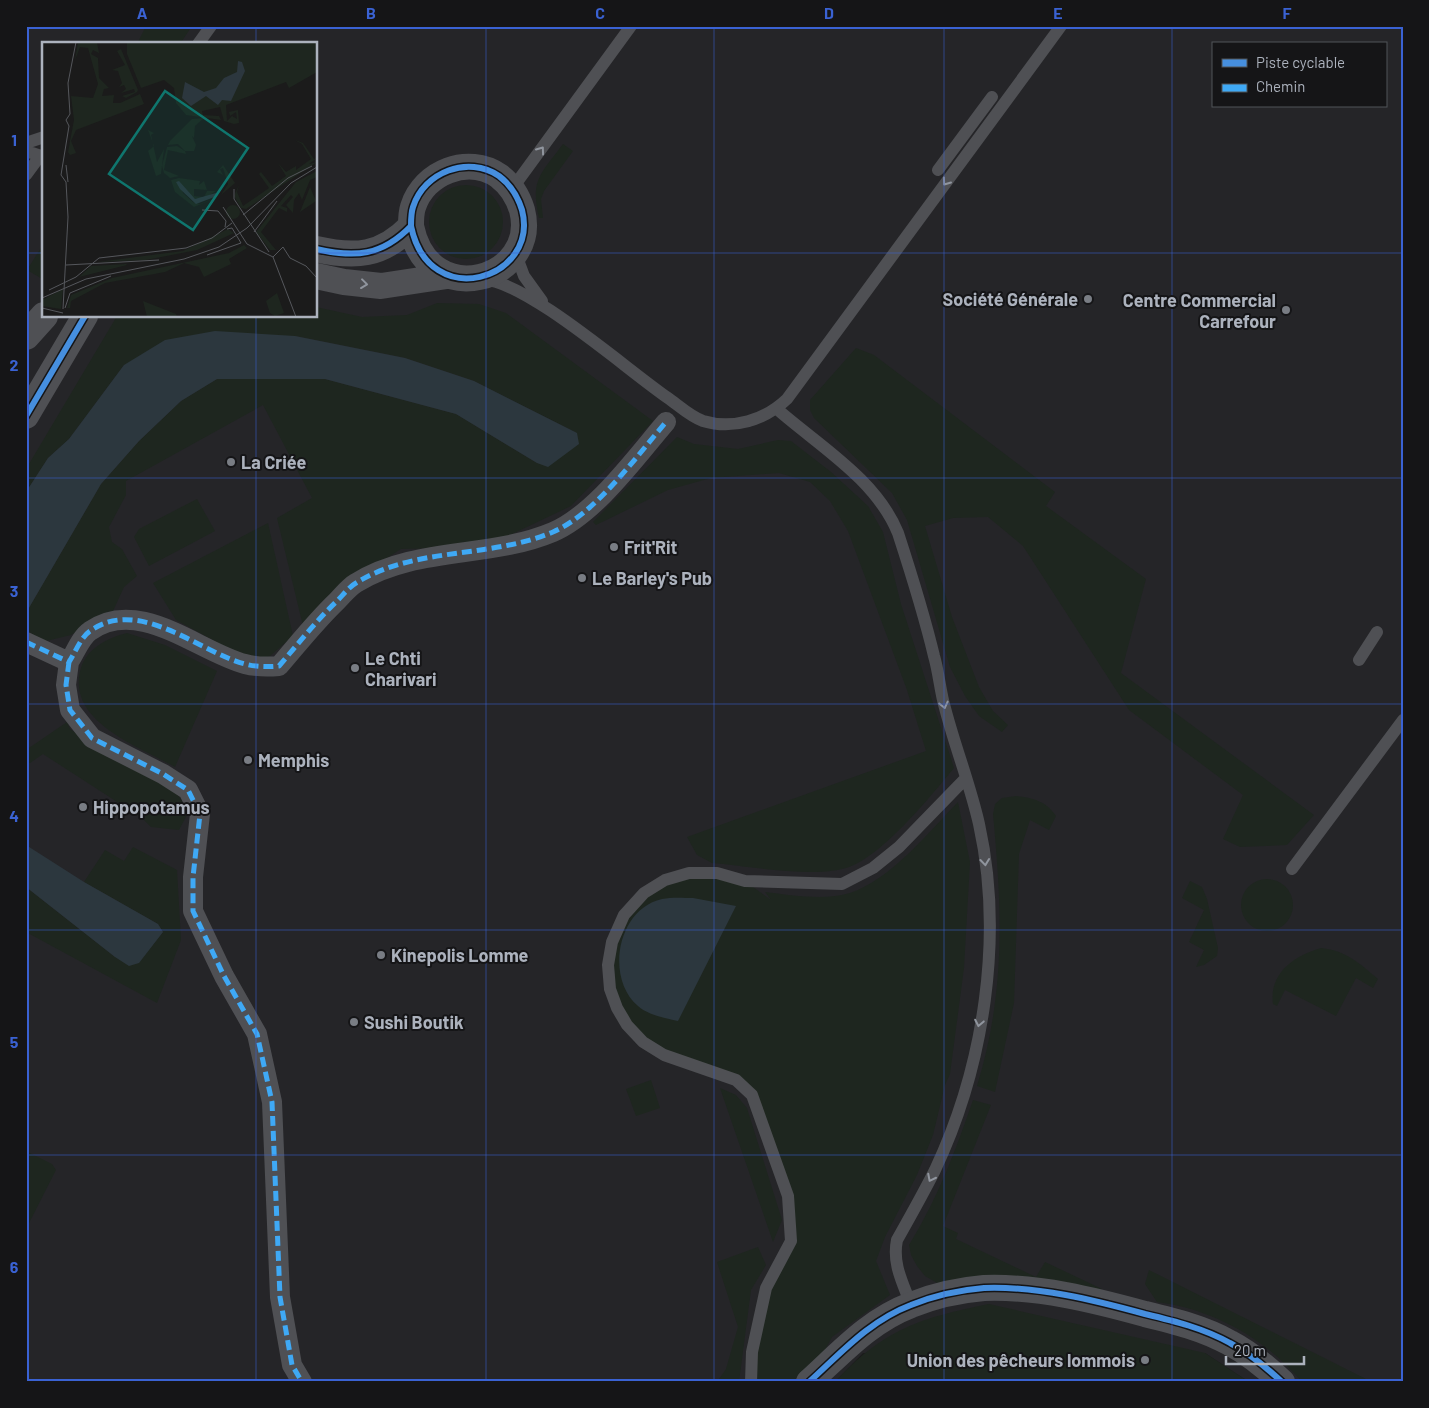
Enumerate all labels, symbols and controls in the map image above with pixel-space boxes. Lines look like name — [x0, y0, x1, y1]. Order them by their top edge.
text: A — [137, 3, 148, 22]
text: B — [366, 3, 376, 22]
text: C — [595, 3, 605, 22]
text: D — [824, 3, 834, 22]
text: E — [1053, 3, 1063, 22]
text: F — [1283, 3, 1292, 22]
inset map — [42, 42, 318, 318]
legend — [1212, 42, 1386, 108]
text: Piste cyclable — [1256, 53, 1345, 71]
text: Chemin — [1256, 77, 1305, 95]
text: 1 — [11, 130, 17, 149]
one-way arrow — [535, 146, 544, 156]
one-way arrow — [943, 176, 952, 186]
one-way arrow — [360, 278, 368, 289]
place label: Société Générale — [942, 288, 1078, 310]
place label: Centre Commercial Carrefour — [1123, 289, 1276, 332]
marker: Société Générale — [1082, 293, 1094, 305]
marker: Centre Commercial Carrefour — [1280, 304, 1292, 316]
text: 2 — [10, 355, 19, 374]
place label: La Criée — [241, 451, 307, 473]
marker: La Criée — [225, 456, 237, 468]
place label: Frit'Rit — [624, 536, 678, 558]
marker: Frit'Rit — [608, 541, 620, 553]
place label: Le Barley's Pub — [592, 567, 712, 589]
marker: Le Barley's Pub — [576, 572, 588, 584]
text: 3 — [10, 581, 18, 600]
place label: Le Chti Charivari — [365, 647, 437, 690]
marker: Le Chti Charivari — [349, 662, 361, 674]
one-way arrow — [938, 700, 949, 709]
place label: Memphis — [258, 749, 329, 771]
marker: Memphis — [242, 754, 254, 766]
place label: Hippopotamus — [93, 796, 209, 818]
marker: Hippopotamus — [77, 801, 89, 813]
text: 4 — [9, 806, 19, 825]
one-way arrow — [979, 858, 990, 866]
place label: Kinepolis Lomme — [391, 944, 529, 966]
marker: Kinepolis Lomme — [375, 949, 387, 961]
place label: Sushi Boutik — [364, 1011, 464, 1033]
marker: Sushi Boutik — [348, 1016, 360, 1028]
one-way arrow — [975, 1019, 985, 1028]
text: 5 — [10, 1032, 19, 1051]
one-way arrow — [927, 1173, 937, 1182]
text: 6 — [10, 1257, 19, 1276]
scale bar — [1226, 1333, 1304, 1365]
text: 20 m — [1234, 1341, 1266, 1359]
place label: Union des pêcheurs lommois — [907, 1349, 1135, 1371]
marker: Union des pêcheurs lommois — [1139, 1354, 1151, 1366]

